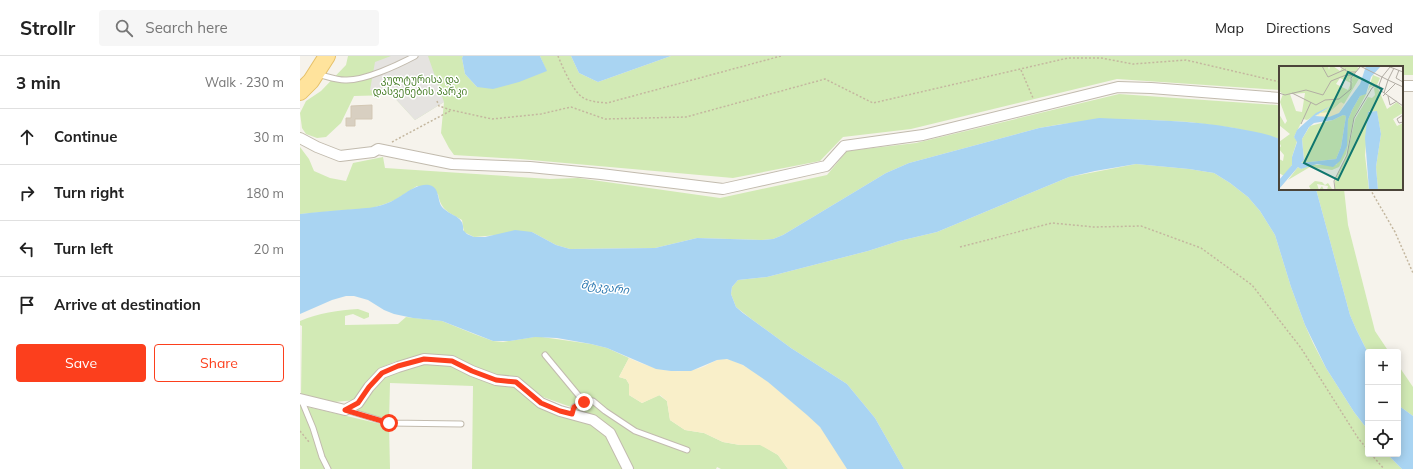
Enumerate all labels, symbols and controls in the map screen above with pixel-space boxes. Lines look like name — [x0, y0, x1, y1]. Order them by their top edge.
search box — [99, 10, 379, 46]
text: Strollr — [20, 16, 75, 40]
icon: search — [113, 17, 135, 39]
text: Search here — [145, 18, 228, 37]
text: Map — [1215, 19, 1244, 37]
text: Directions — [1266, 19, 1331, 37]
text: Saved — [1353, 19, 1393, 37]
inset map — [1279, 66, 1403, 190]
text: 3 min — [16, 72, 61, 93]
park label: კულტურისა და დასვენების პარკი — [373, 73, 468, 98]
text: Walk · 230 m — [205, 74, 284, 90]
icon: ahead — [16, 126, 38, 148]
text: Continue — [54, 127, 117, 146]
text: 30 m — [254, 129, 284, 145]
icon: right — [16, 182, 38, 204]
text: Turn right — [54, 183, 124, 202]
text: 180 m — [246, 185, 284, 201]
icon: left — [16, 238, 38, 260]
text: Turn left — [54, 239, 113, 258]
text: 20 m — [254, 241, 284, 257]
water label: მტკვარი — [580, 277, 631, 297]
icon: arrive — [16, 294, 38, 316]
text: Arrive at destination — [54, 295, 201, 314]
button: Save — [16, 344, 146, 382]
button: Share — [154, 344, 284, 382]
map controls — [1365, 349, 1401, 457]
button: + — [1365, 349, 1401, 385]
button: − — [1365, 385, 1401, 421]
route end — [575, 393, 593, 411]
route start — [380, 414, 398, 432]
button: locate — [1365, 421, 1401, 457]

